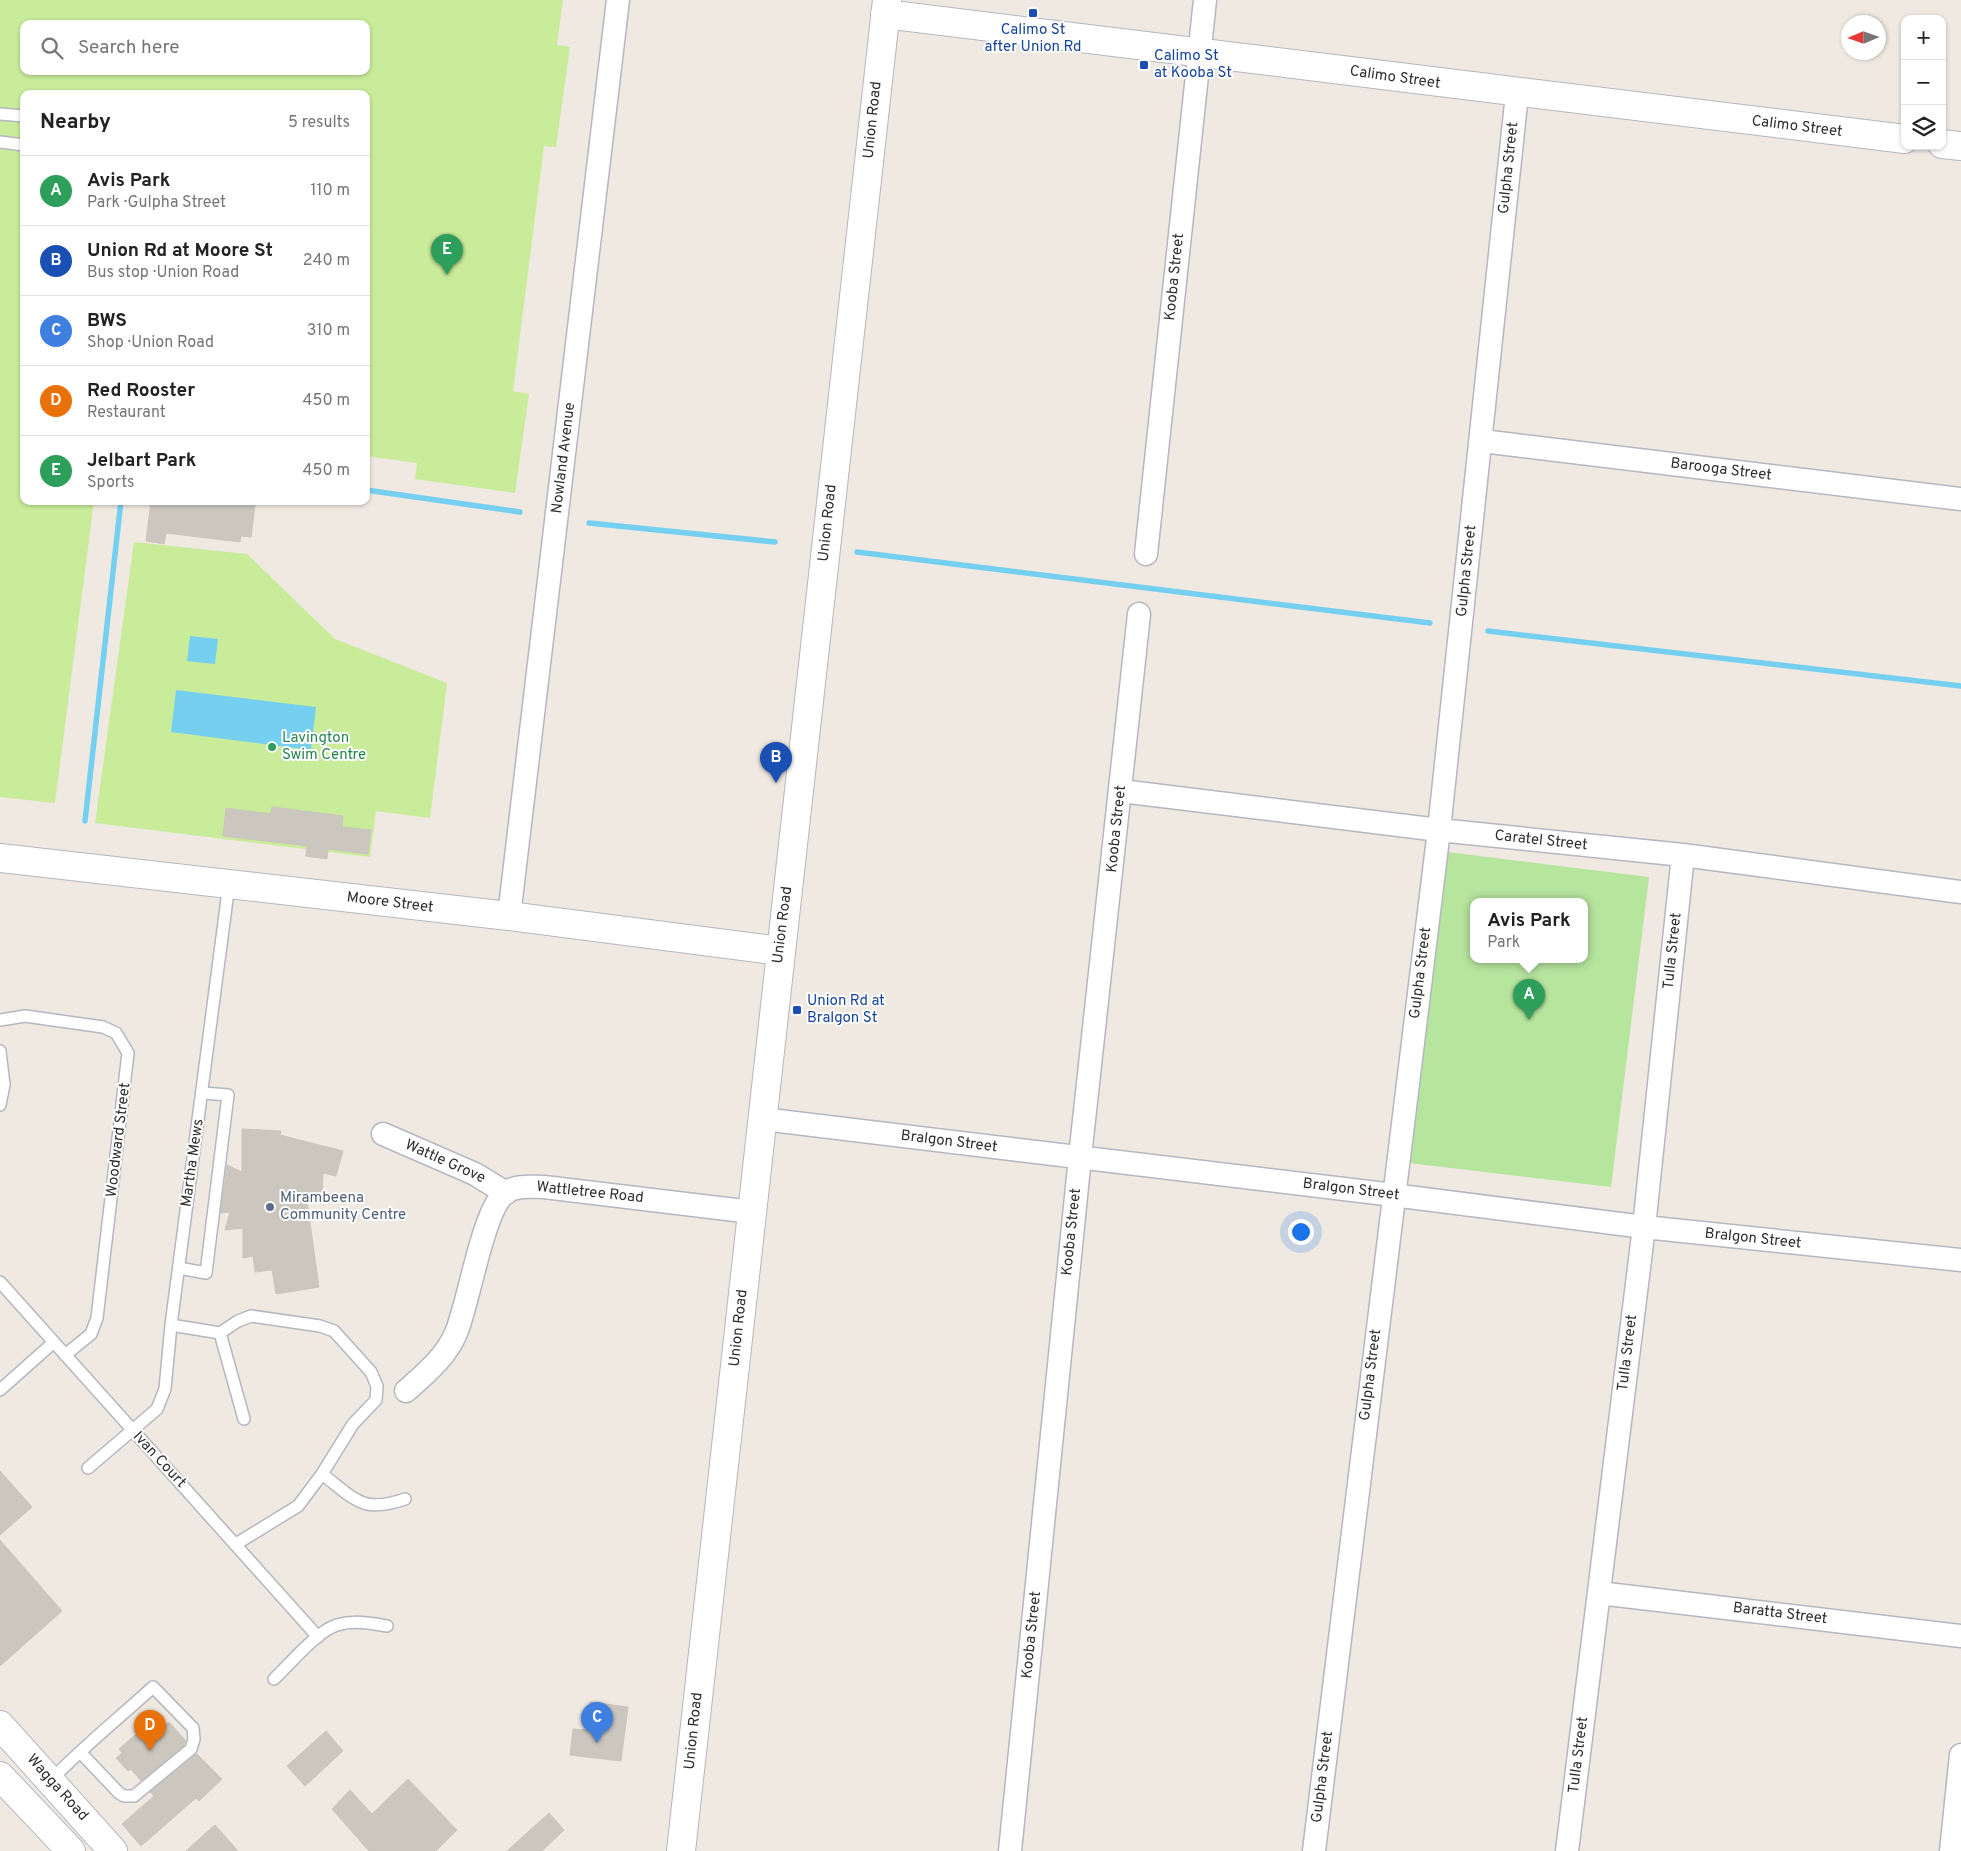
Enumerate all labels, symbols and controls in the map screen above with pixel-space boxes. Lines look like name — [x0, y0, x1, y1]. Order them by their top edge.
marker: Calimo St after Union Rd — [1027, 7, 1039, 19]
north arrow — [1841, 15, 1886, 60]
map controls — [1901, 15, 1946, 150]
button: + — [1901, 15, 1946, 60]
search box — [20, 20, 370, 75]
place label: Calimo St after Union Rd — [985, 21, 1082, 57]
icon: search — [38, 34, 66, 62]
text: Search here — [78, 36, 180, 60]
place label: Calimo St at Kooba St — [1154, 47, 1232, 83]
marker: Calimo St at Kooba St — [1138, 59, 1150, 71]
button: − — [1901, 60, 1946, 105]
street label: Calimo Street — [1348, 62, 1442, 94]
street label: Union Road — [859, 80, 887, 160]
button: layers — [1901, 105, 1946, 150]
text: Nearby — [40, 109, 111, 136]
street label: Calimo Street — [1750, 112, 1844, 142]
text: 5 results — [288, 113, 350, 133]
street label: Gulpha Street — [1495, 121, 1523, 215]
text: Avis Park — [87, 169, 170, 193]
text: A — [50, 181, 62, 201]
text: 110 m — [310, 181, 350, 201]
text: Park · Gulpha Street — [87, 193, 226, 213]
street label: Kooba Street — [1161, 232, 1189, 322]
pin: E — [431, 234, 463, 275]
text: Union Rd at Moore St — [87, 239, 273, 263]
text: B — [50, 251, 62, 271]
text: 240 m — [303, 251, 350, 271]
text: Bus stop · Union Road — [87, 263, 239, 283]
text: BWS — [87, 309, 127, 333]
text: C — [51, 321, 61, 341]
text: 310 m — [307, 321, 350, 341]
text: Shop · Union Road — [87, 333, 214, 353]
text: Red Rooster — [87, 379, 195, 403]
text: D — [50, 391, 62, 411]
text: 450 m — [303, 391, 350, 411]
street label: Nowland Avenue — [548, 401, 580, 515]
text: Restaurant — [87, 403, 166, 423]
text: Jelbart Park — [87, 449, 197, 473]
street label: Barooga Street — [1669, 454, 1773, 486]
text: E — [51, 461, 61, 481]
text: 450 m — [303, 461, 350, 481]
text: Sports — [87, 473, 135, 493]
street label: Union Road — [814, 483, 842, 563]
street label: Gulpha Street — [1453, 524, 1481, 618]
place label: Lavington Swim Centre — [282, 729, 366, 765]
marker: Lavington Swim Centre — [266, 741, 278, 753]
pin: B — [760, 742, 792, 783]
street label: Kooba Street — [1103, 784, 1131, 874]
street label: Caratel Street — [1494, 827, 1588, 855]
street label: Union Road — [769, 885, 797, 965]
street label: Moore Street — [345, 888, 435, 918]
popup — [1470, 898, 1588, 963]
text: Avis Park — [1487, 909, 1571, 933]
street label: Tulla Street — [1660, 912, 1686, 990]
street label: Gulpha Street — [1406, 926, 1436, 1020]
text: Park — [1487, 933, 1520, 953]
pin: A — [1513, 979, 1545, 1020]
place label: Union Rd at Bralgon St — [807, 992, 885, 1028]
marker: Union Rd at Bralgon St — [791, 1004, 803, 1016]
street label: Woodward Street — [103, 1082, 135, 1198]
street label: Martha Mews — [177, 1118, 209, 1208]
street label: Bralgon Street — [900, 1127, 998, 1157]
street label: Wattle Grove — [402, 1136, 488, 1188]
street label: Bralgon Street — [1302, 1175, 1400, 1205]
street label: Wattletree Road — [535, 1178, 645, 1208]
street label: Kooba Street — [1058, 1187, 1086, 1277]
place label: Mirambeena Community Centre — [280, 1189, 406, 1225]
marker: Mirambeena Community Centre — [264, 1201, 276, 1213]
your location — [1288, 1219, 1314, 1245]
street label: Bralgon Street — [1704, 1224, 1802, 1254]
street label: Union Road — [725, 1288, 753, 1368]
street label: Tulla Street — [1614, 1314, 1642, 1392]
street label: Gulpha Street — [1356, 1328, 1386, 1422]
street label: Ivan Court — [128, 1428, 190, 1492]
street label: Kooba Street — [1018, 1590, 1046, 1680]
street label: Baratta Street — [1732, 1599, 1828, 1629]
street label: Union Road — [680, 1691, 708, 1771]
pin: C — [581, 1702, 613, 1743]
pin: D — [134, 1710, 166, 1751]
street label: Tulla Street — [1565, 1716, 1593, 1794]
street label: Gulpha Street — [1308, 1730, 1338, 1824]
street label: Wagga Road — [22, 1751, 92, 1825]

